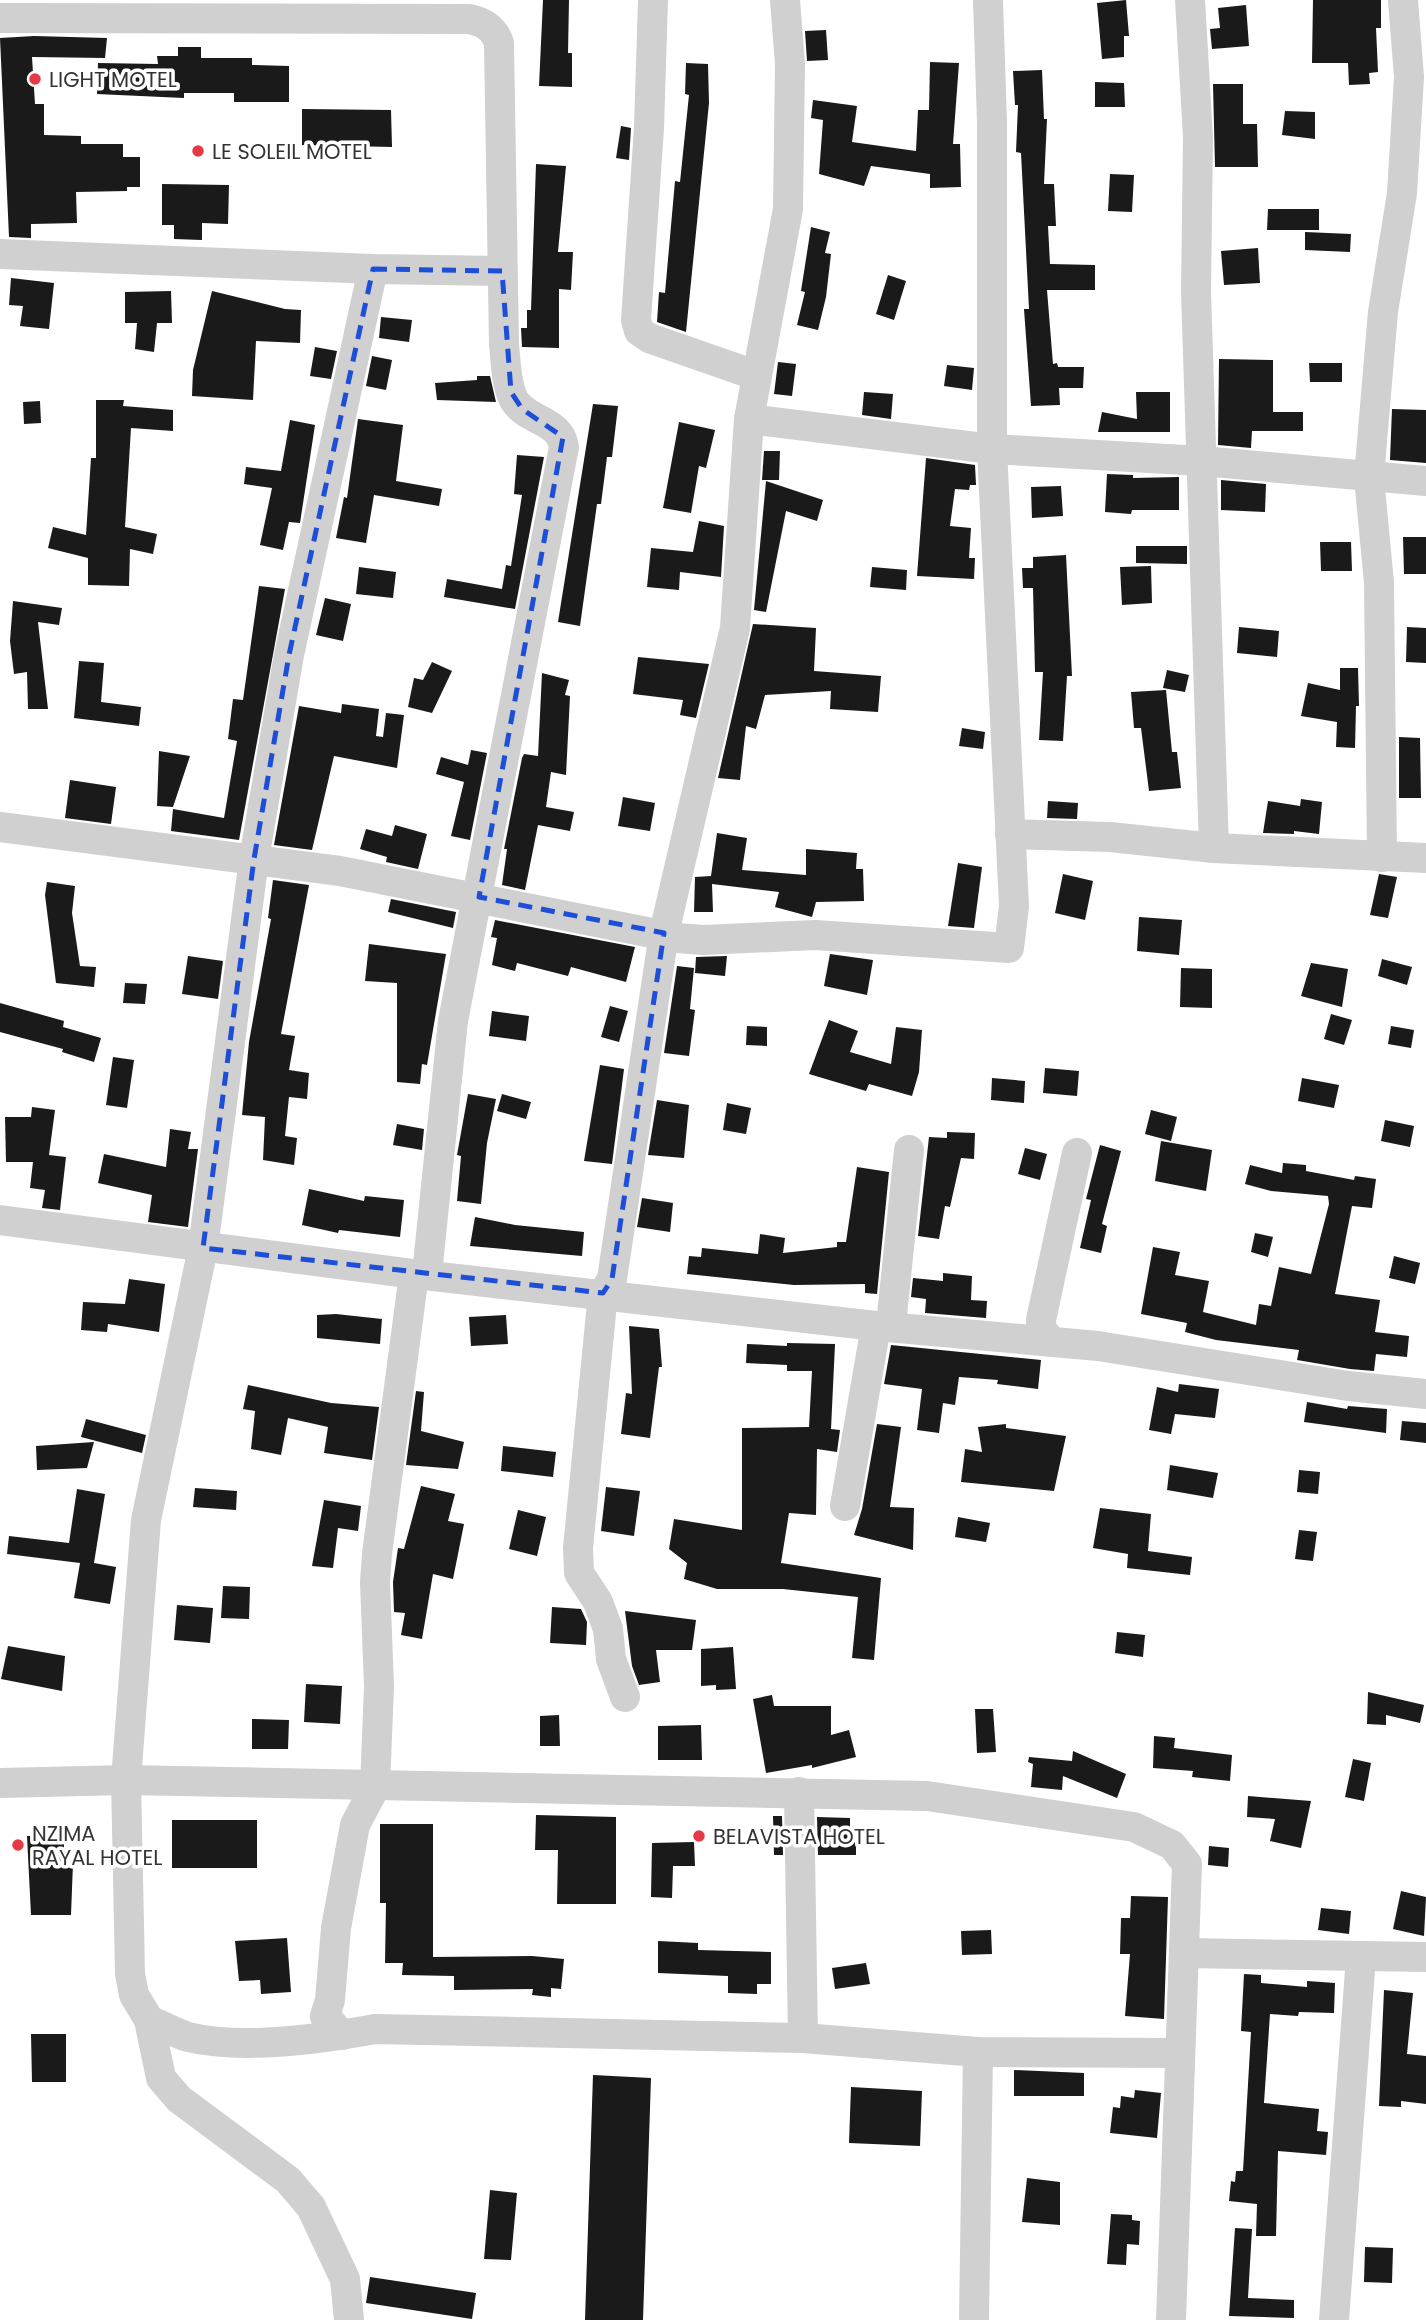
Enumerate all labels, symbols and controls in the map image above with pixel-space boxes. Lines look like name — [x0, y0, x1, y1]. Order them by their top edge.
place label: LIGHT MOTEL — [49, 65, 177, 94]
marker: LIGHT MOTEL — [27, 71, 43, 87]
place label: LE SOLEIL MOTEL — [212, 137, 372, 166]
marker: LE SOLEIL MOTEL — [190, 143, 206, 159]
place label: NZIMA RAYAL HOTEL — [32, 1819, 162, 1872]
place label: BELAVISTA HOTEL — [713, 1822, 885, 1851]
marker: BELAVISTA HOTEL — [691, 1828, 707, 1844]
marker: NZIMA RAYAL HOTEL — [10, 1837, 26, 1853]

